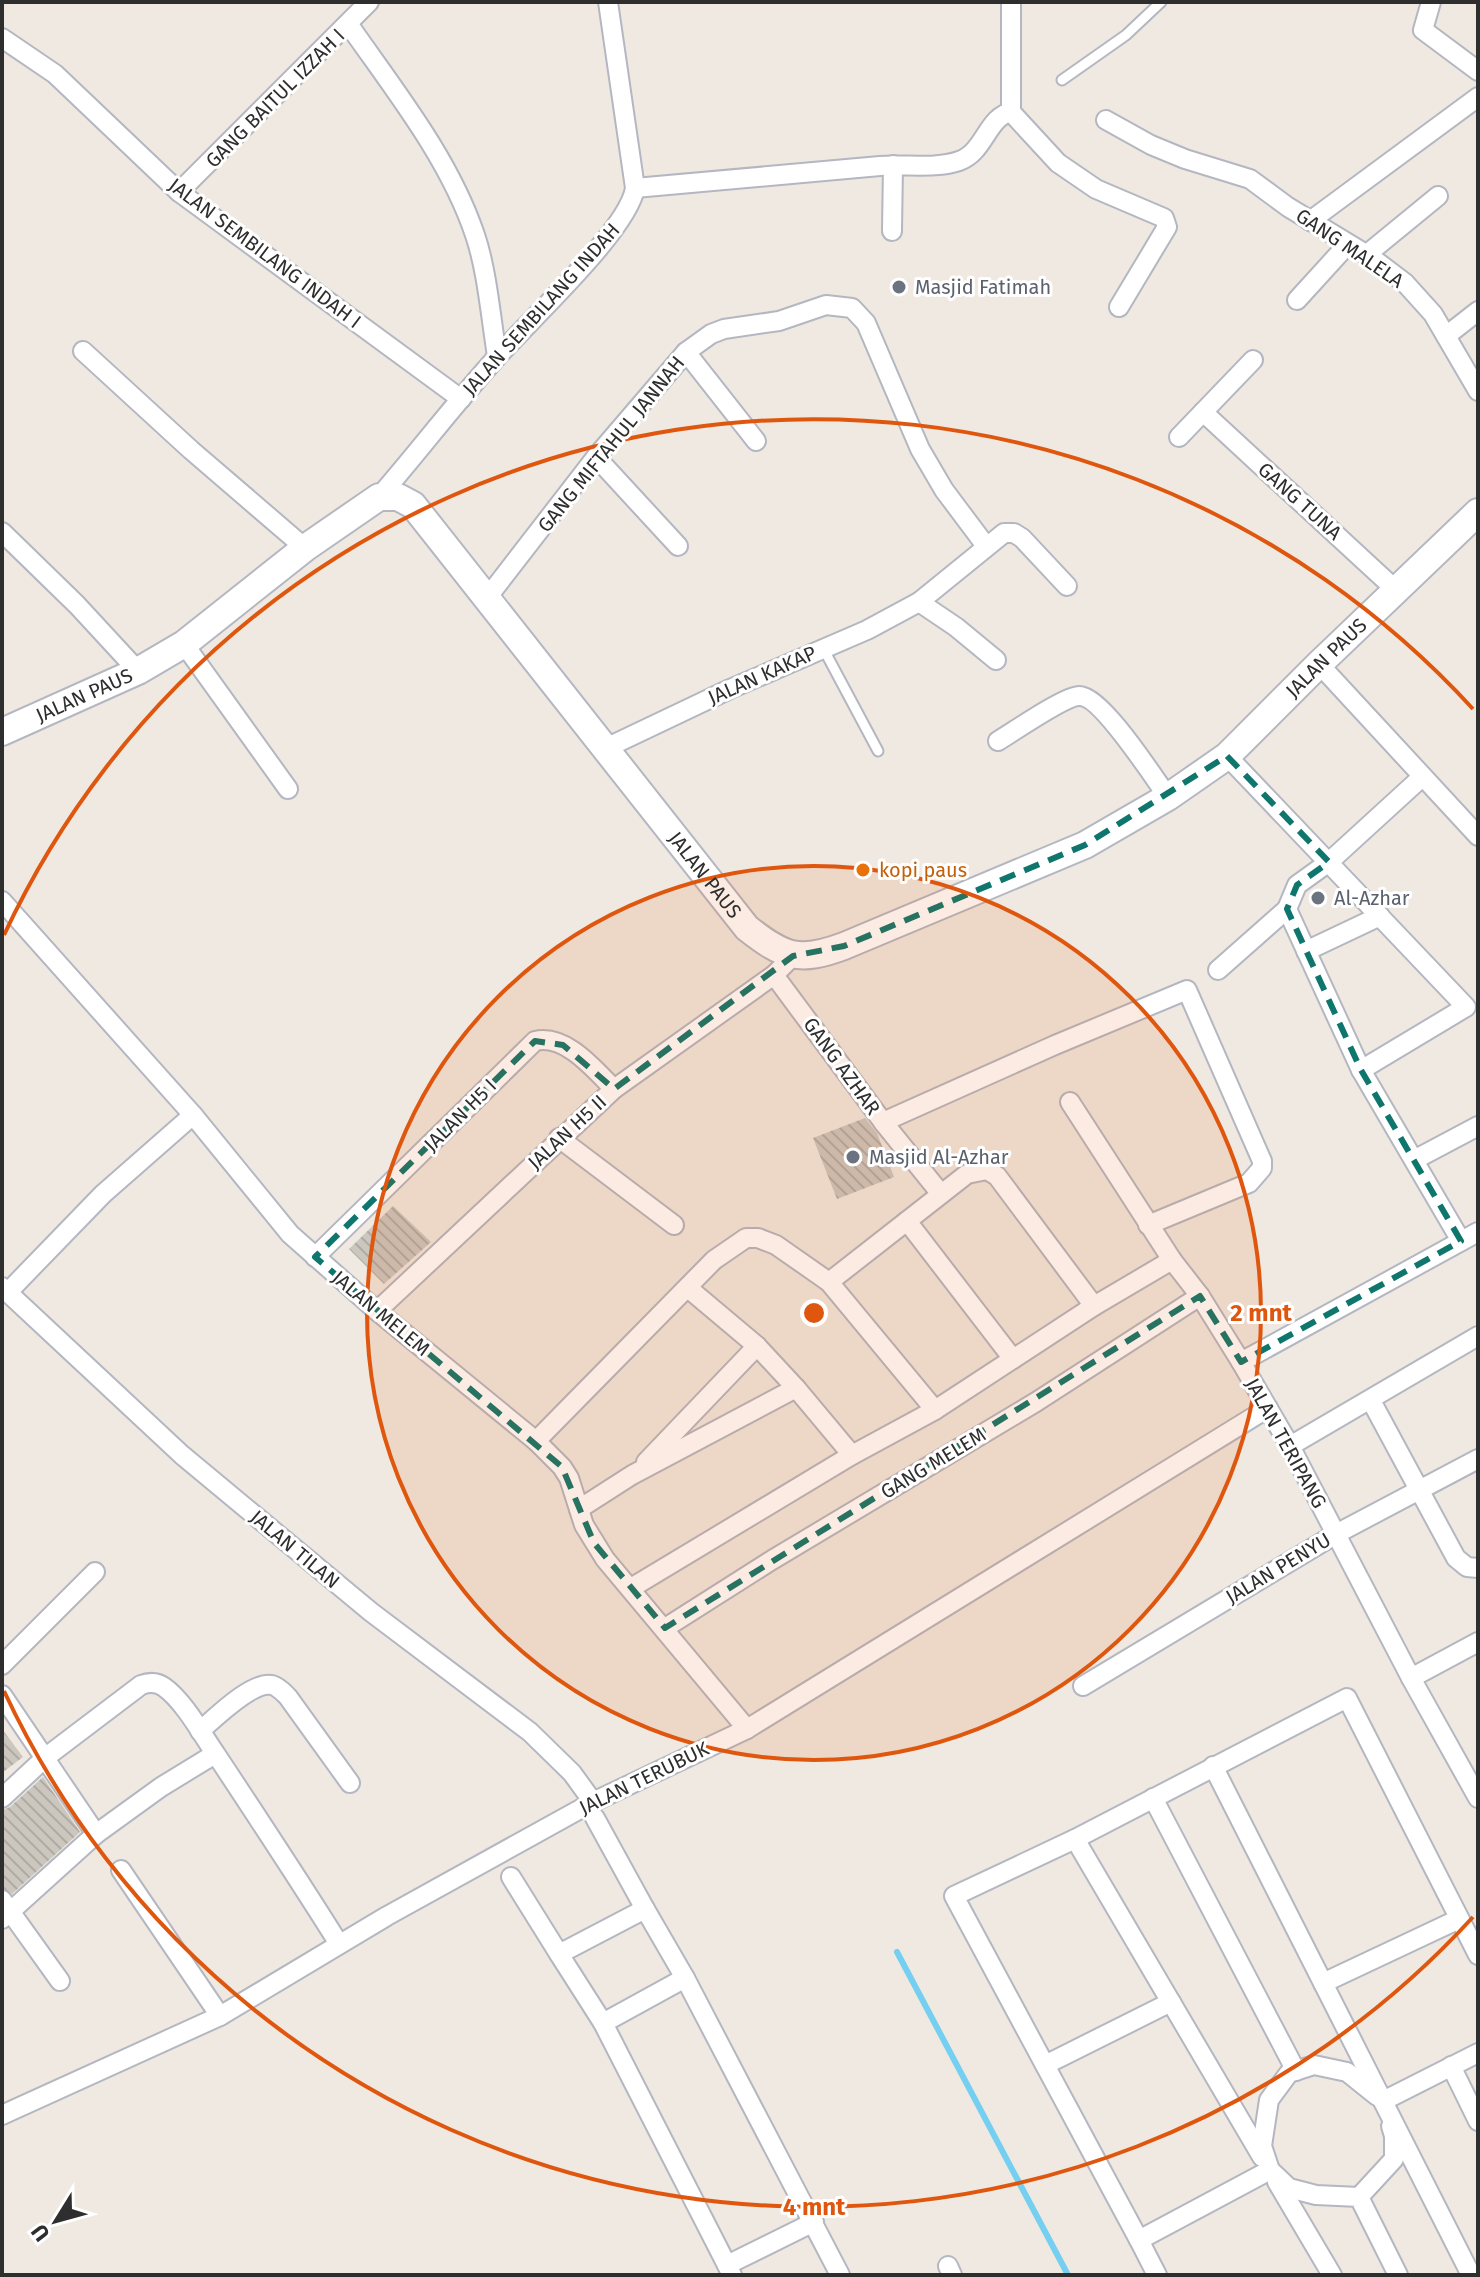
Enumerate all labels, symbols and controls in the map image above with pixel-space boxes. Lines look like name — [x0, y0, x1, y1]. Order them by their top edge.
street label: GANG BAITUL IZZAH I — [200, 23, 350, 173]
street label: JALAN SEMBILANG INDAH I — [164, 173, 366, 333]
street label: GANG MALELA — [1292, 203, 1409, 293]
street label: JALAN SEMBILANG INDAH — [457, 218, 625, 400]
place label: Masjid Fatimah — [915, 275, 1051, 299]
marker: Masjid Fatimah — [890, 278, 908, 296]
street label: GANG MIFTAHUL JANNAH — [533, 351, 689, 537]
street label: GANG TUNA — [1253, 457, 1347, 545]
street label: JALAN PAUS — [1280, 613, 1372, 703]
street label: JALAN KAKAP — [704, 640, 820, 710]
street label: JALAN PAUS — [32, 663, 136, 727]
street label: JALAN PAUS — [664, 827, 747, 923]
place label: kopi paus — [879, 858, 967, 882]
marker: kopi paus — [854, 861, 872, 879]
place label: Al-Azhar — [1334, 886, 1410, 910]
marker: Al-Azhar — [1309, 889, 1327, 907]
street label: GANG AZHAR — [799, 1013, 885, 1119]
street label: JALAN H5 I — [419, 1074, 501, 1156]
street label: JALAN H5 II — [523, 1090, 611, 1174]
place label: Masjid Al-Azhar — [869, 1145, 1009, 1169]
marker: Masjid Al-Azhar — [844, 1148, 862, 1166]
street label: JALAN MELEM — [327, 1265, 435, 1361]
centre of rings — [800, 1299, 828, 1327]
text: 2 mnt — [1230, 1299, 1292, 1327]
street label: JALAN TERIPANG — [1240, 1374, 1332, 1512]
street label: GANG MELEM — [876, 1422, 990, 1504]
street label: JALAN TILAN — [245, 1505, 345, 1593]
street label: JALAN PENYU — [1221, 1527, 1335, 1609]
street label: JALAN TERUBUK — [575, 1736, 713, 1820]
north arrow — [16, 2181, 96, 2261]
text: 4 mnt — [783, 2193, 846, 2221]
text: U — [25, 2219, 56, 2247]

